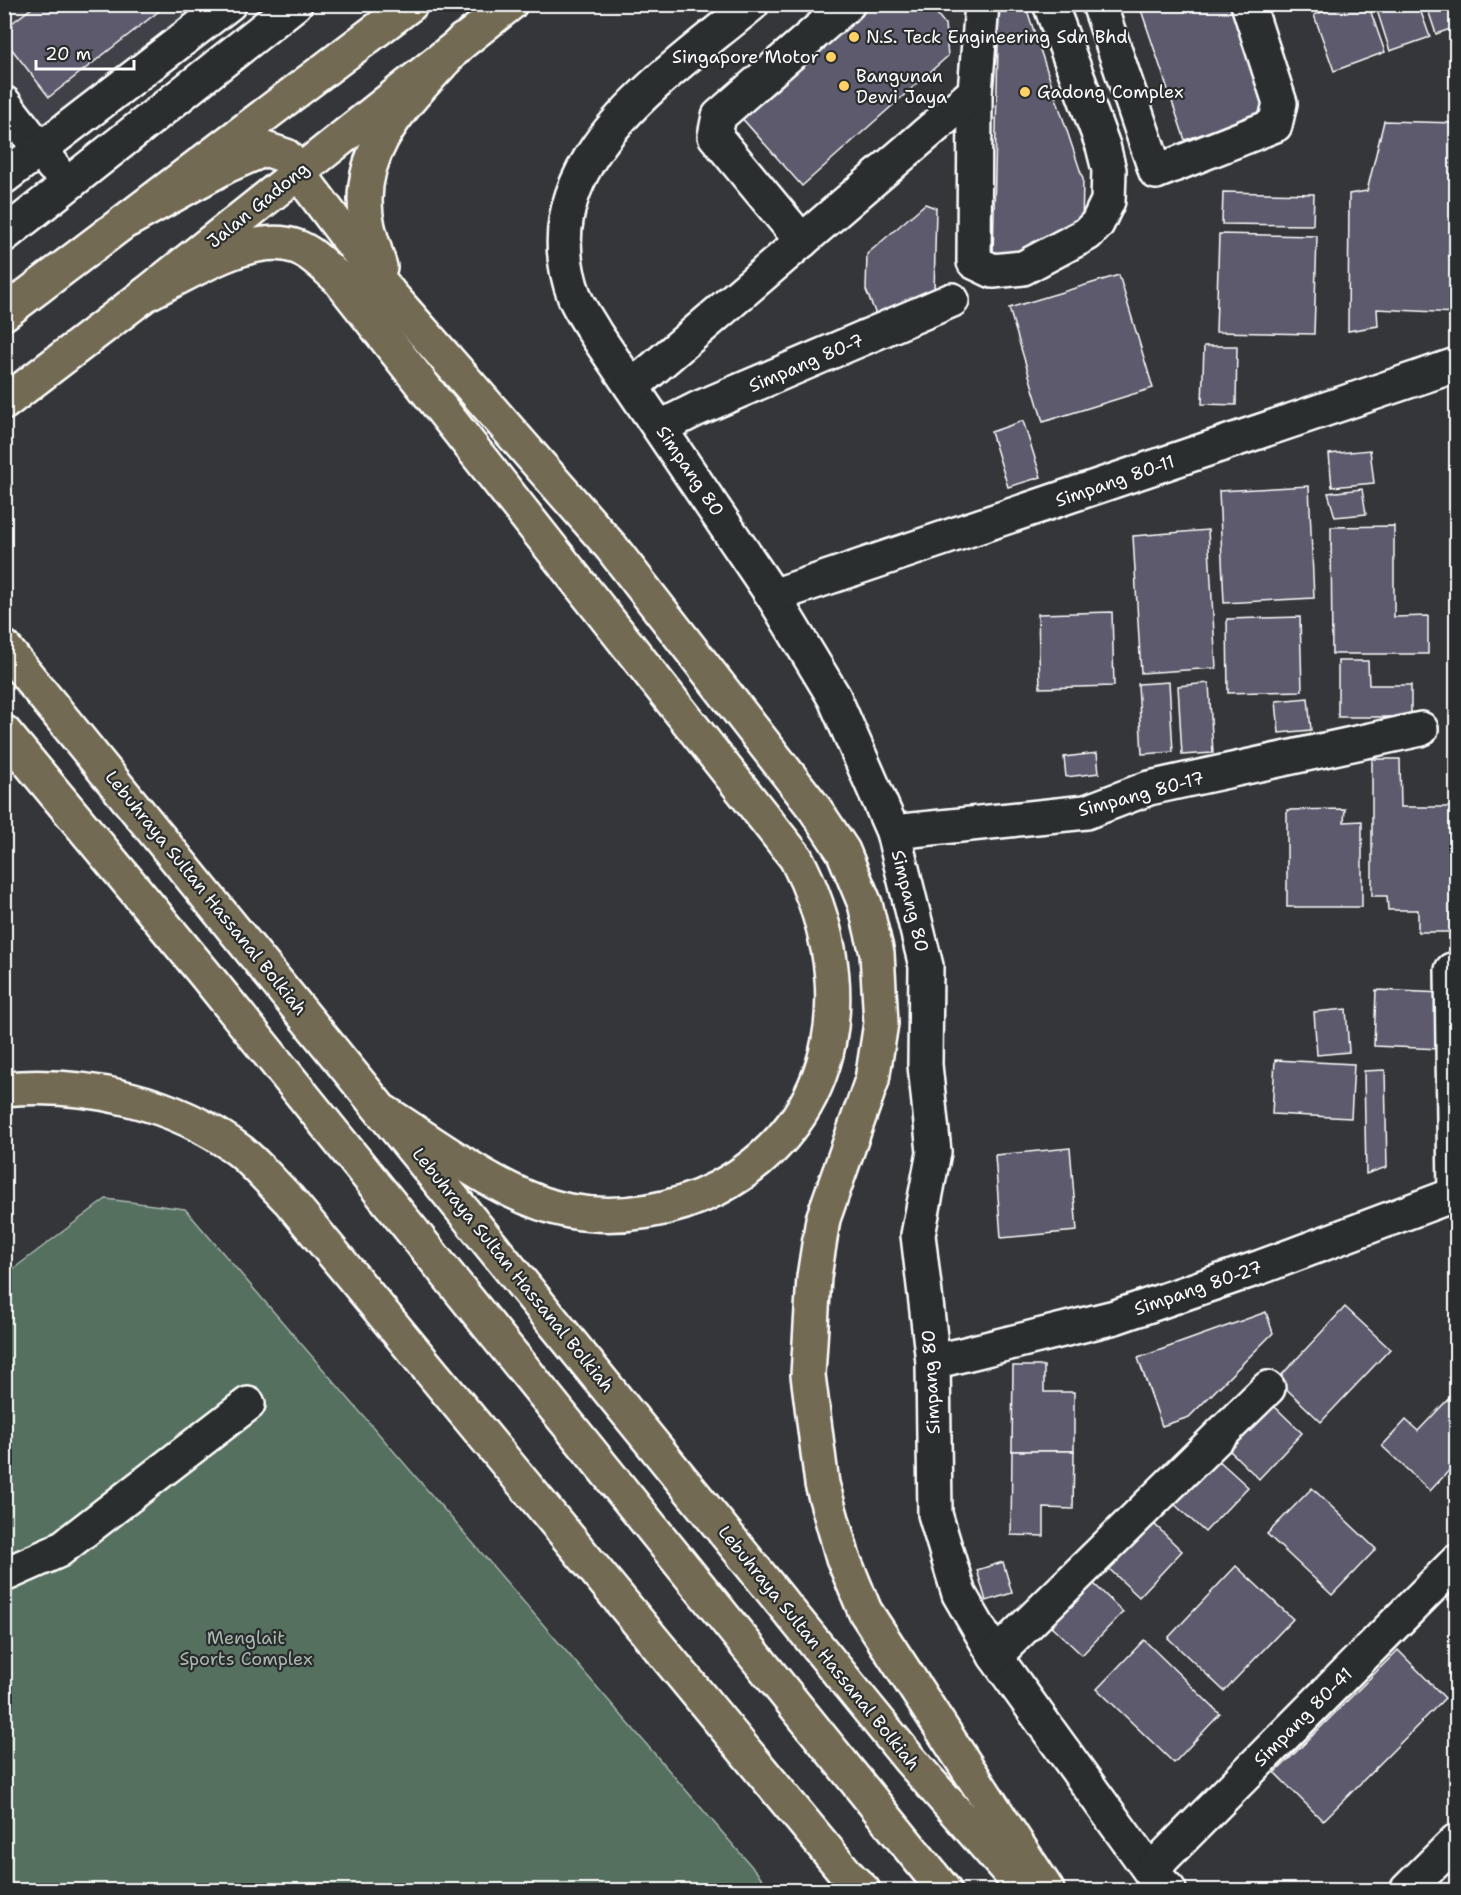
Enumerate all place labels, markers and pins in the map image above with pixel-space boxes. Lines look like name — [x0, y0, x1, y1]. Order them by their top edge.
place label: N.S. Teck Engineering Sdn Bhd — [866, 25, 1128, 49]
marker: N.S. Teck Engineering Sdn Bhd — [847, 30, 861, 44]
place label: Singapore Motor — [672, 45, 819, 69]
marker: Singapore Motor — [824, 50, 838, 64]
place label: Bangunan Dewi Jaya — [856, 64, 947, 109]
marker: Bangunan Dewi Jaya — [837, 79, 851, 93]
place label: Gadong Complex — [1037, 80, 1184, 104]
marker: Gadong Complex — [1018, 85, 1032, 99]

